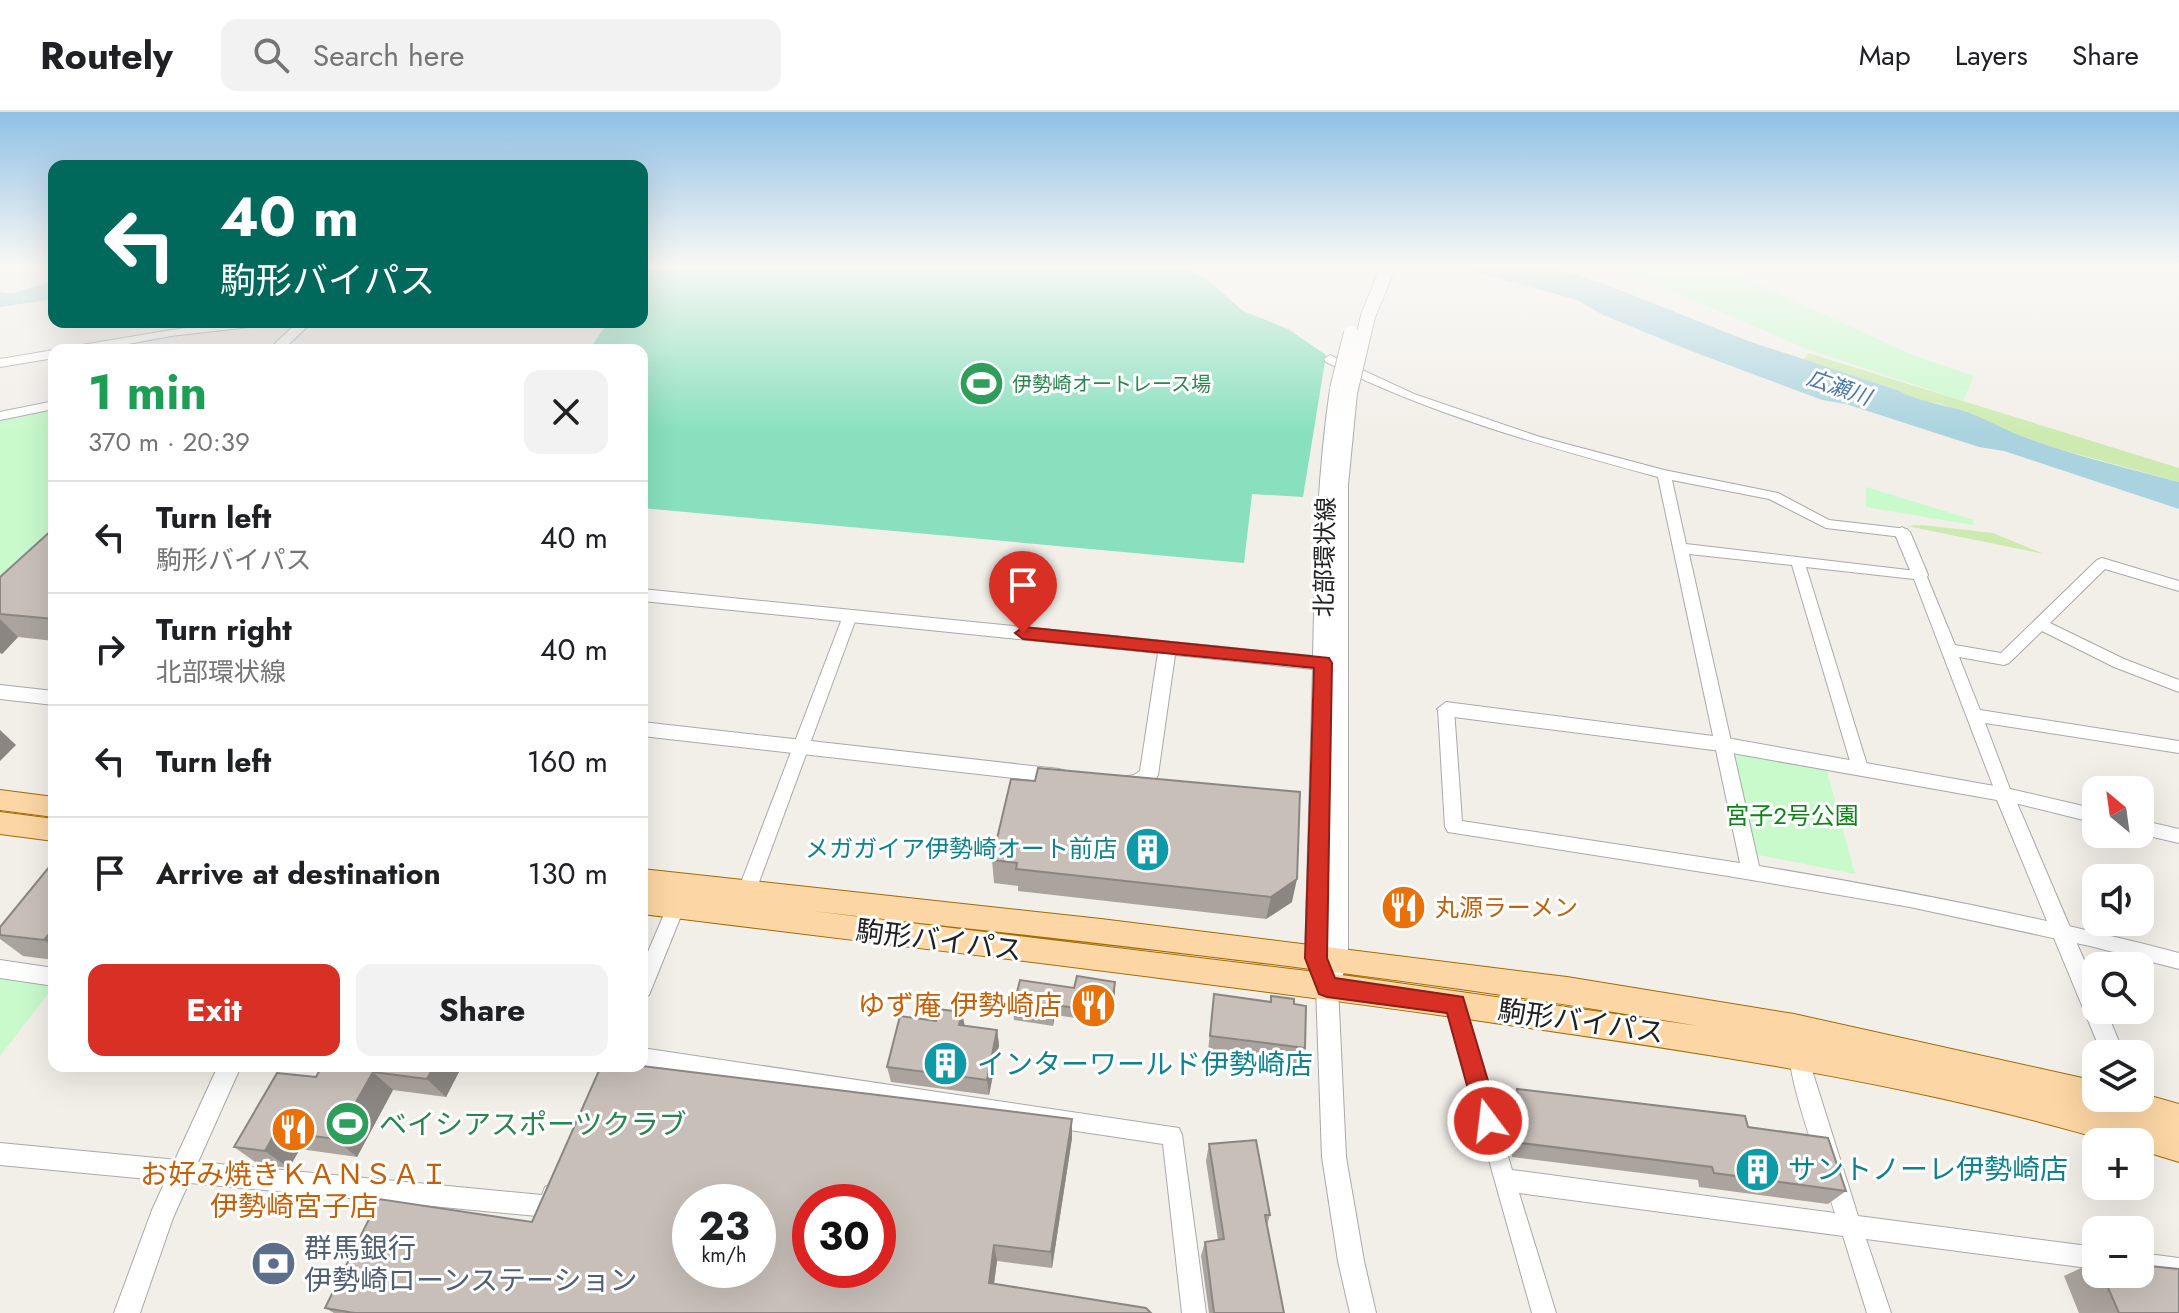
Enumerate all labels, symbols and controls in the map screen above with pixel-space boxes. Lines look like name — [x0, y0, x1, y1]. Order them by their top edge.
search box — [221, 19, 781, 91]
text: Routely — [40, 28, 173, 83]
icon: search — [249, 33, 293, 77]
text: Search here — [313, 34, 465, 77]
text: Map — [1859, 35, 1911, 76]
text: Layers — [1955, 35, 2028, 76]
text: Share — [2072, 35, 2139, 76]
text: 40 m — [220, 176, 359, 257]
icon: left — [88, 192, 192, 296]
text: 駒形バイパス — [220, 254, 435, 306]
text: 1 min — [88, 358, 207, 427]
sports icon: 伊勢崎オートレース場 — [957, 360, 1005, 408]
water label: 広瀬川 — [1803, 361, 1877, 414]
button: close — [524, 370, 608, 454]
place label: 伊勢崎オートレース場 — [1012, 370, 1211, 399]
text: 370 m · 20:39 — [88, 423, 250, 461]
text: Turn left — [156, 496, 271, 539]
street label: 北部環状線 — [1306, 497, 1343, 617]
icon: left — [88, 515, 132, 559]
text: 40 m — [540, 516, 608, 559]
text: 駒形バイパス — [156, 541, 311, 579]
pin — [989, 551, 1057, 633]
icon: arrive — [1001, 563, 1045, 607]
text: Turn right — [156, 608, 292, 651]
icon: right — [88, 627, 132, 671]
text: 40 m — [540, 628, 608, 671]
text: 北部環状線 — [156, 653, 286, 691]
icon: left — [88, 739, 132, 783]
text: Turn left — [156, 740, 271, 783]
text: 160 m — [527, 740, 608, 783]
north arrow — [2082, 776, 2154, 848]
map controls — [2082, 776, 2154, 1288]
park label: 宮子2号公園 — [1725, 798, 1859, 833]
building icon: メガガイア伊勢崎オート前店 — [1124, 825, 1172, 873]
place label: メガガイア伊勢崎オート前店 — [805, 831, 1117, 866]
icon: arrive — [88, 851, 132, 895]
text: Arrive at destination — [156, 852, 441, 895]
text: 130 m — [528, 852, 608, 895]
button: sound — [2082, 864, 2154, 936]
restaurant icon: 丸源ラーメン — [1380, 884, 1428, 932]
place label: 丸源ラーメン — [1435, 890, 1578, 925]
street label: 駒形バイパス — [853, 910, 1025, 971]
button: search — [2082, 952, 2154, 1024]
button: Exit — [88, 964, 340, 1056]
button: Share — [356, 964, 608, 1056]
restaurant icon: ゆず庵 伊勢崎店 — [1069, 981, 1117, 1029]
place label: ゆず庵 伊勢崎店 — [858, 985, 1062, 1026]
street label: 駒形バイパス — [1495, 990, 1667, 1053]
building icon: インターワールド伊勢崎店 — [922, 1040, 970, 1088]
button: layers — [2082, 1040, 2154, 1112]
place label: インターワールド伊勢崎店 — [977, 1044, 1313, 1085]
position arrow — [1446, 1079, 1530, 1163]
sports icon: ベイシアスポーツクラブ — [324, 1100, 372, 1148]
place label: ベイシアスポーツクラブ — [379, 1104, 686, 1145]
restaurant icon: お好み焼きＫＡＮＳＡＩ 伊勢崎宮子店 — [270, 1105, 318, 1153]
button: + — [2082, 1128, 2154, 1200]
building icon: サントノーレ伊勢崎店 — [1733, 1145, 1781, 1193]
place label: サントノーレ伊勢崎店 — [1788, 1149, 2068, 1190]
place label: お好み焼きＫＡＮＳＡＩ 伊勢崎宮子店 — [140, 1154, 448, 1227]
speed limit sign: 30 — [792, 1184, 896, 1288]
text: 23 — [698, 1197, 750, 1255]
button: − — [2082, 1216, 2154, 1288]
place label: 群馬銀行 伊勢崎ローンステーション — [304, 1228, 637, 1301]
bank icon: 群馬銀行 伊勢崎ローンステーション — [249, 1240, 297, 1288]
text: km/h — [701, 1241, 747, 1270]

